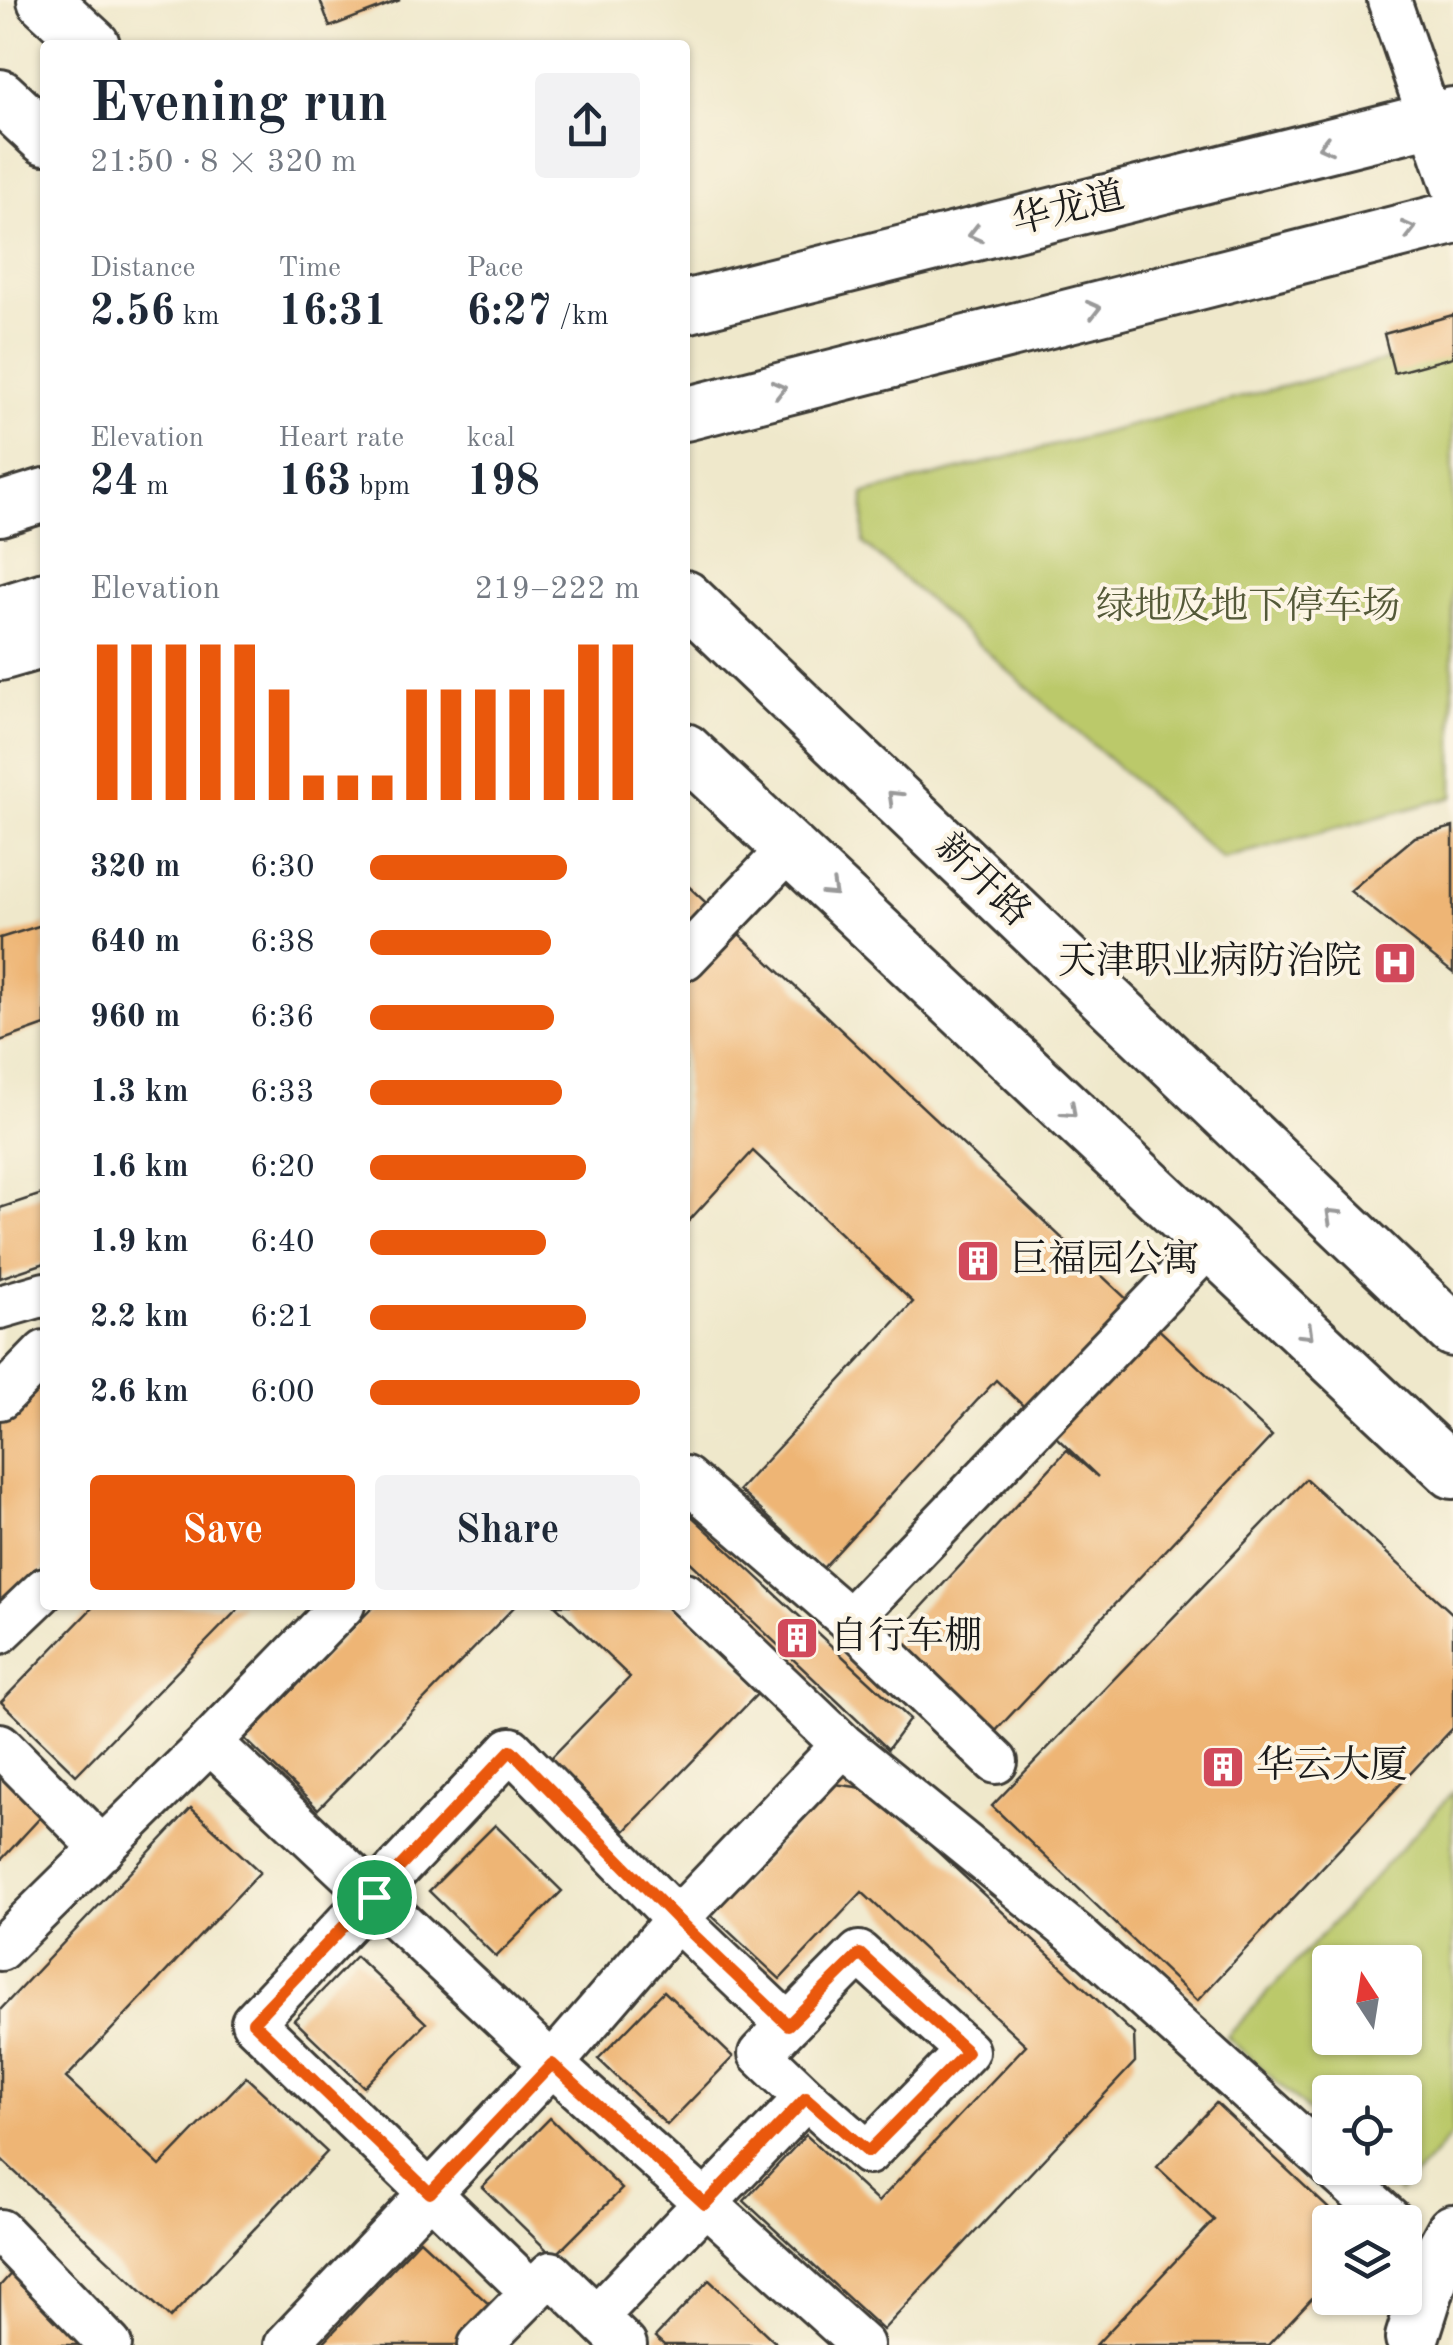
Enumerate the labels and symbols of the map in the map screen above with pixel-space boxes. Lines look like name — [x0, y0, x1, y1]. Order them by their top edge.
one-way arrow — [1317, 134, 1334, 155]
street label: 华龙道 — [1008, 174, 1129, 242]
one-way arrow — [1400, 219, 1417, 240]
one-way arrow — [967, 222, 984, 243]
one-way arrow — [1085, 300, 1102, 321]
one-way arrow — [770, 380, 788, 401]
park label: 绿地及地下停车场 — [1096, 585, 1400, 627]
one-way arrow — [888, 791, 906, 809]
street label: 新开路 — [928, 826, 1038, 934]
one-way arrow — [819, 878, 838, 896]
hospital icon: 天津职业病防治院 — [1372, 940, 1418, 986]
place label: 天津职业病防治院 — [1058, 941, 1362, 982]
one-way arrow — [1058, 1099, 1076, 1117]
one-way arrow — [1325, 1208, 1344, 1226]
building icon: 巨福园公寓 — [955, 1238, 1001, 1284]
place label: 巨福园公寓 — [1010, 1239, 1200, 1280]
one-way arrow — [1295, 1321, 1314, 1339]
building icon: 自行车棚 — [774, 1615, 820, 1661]
place label: 自行车棚 — [830, 1616, 982, 1657]
building icon: 华云大厦 — [1200, 1744, 1246, 1790]
place label: 华云大厦 — [1256, 1745, 1408, 1786]
pin — [332, 1855, 417, 1940]
north arrow — [1312, 1945, 1422, 2055]

